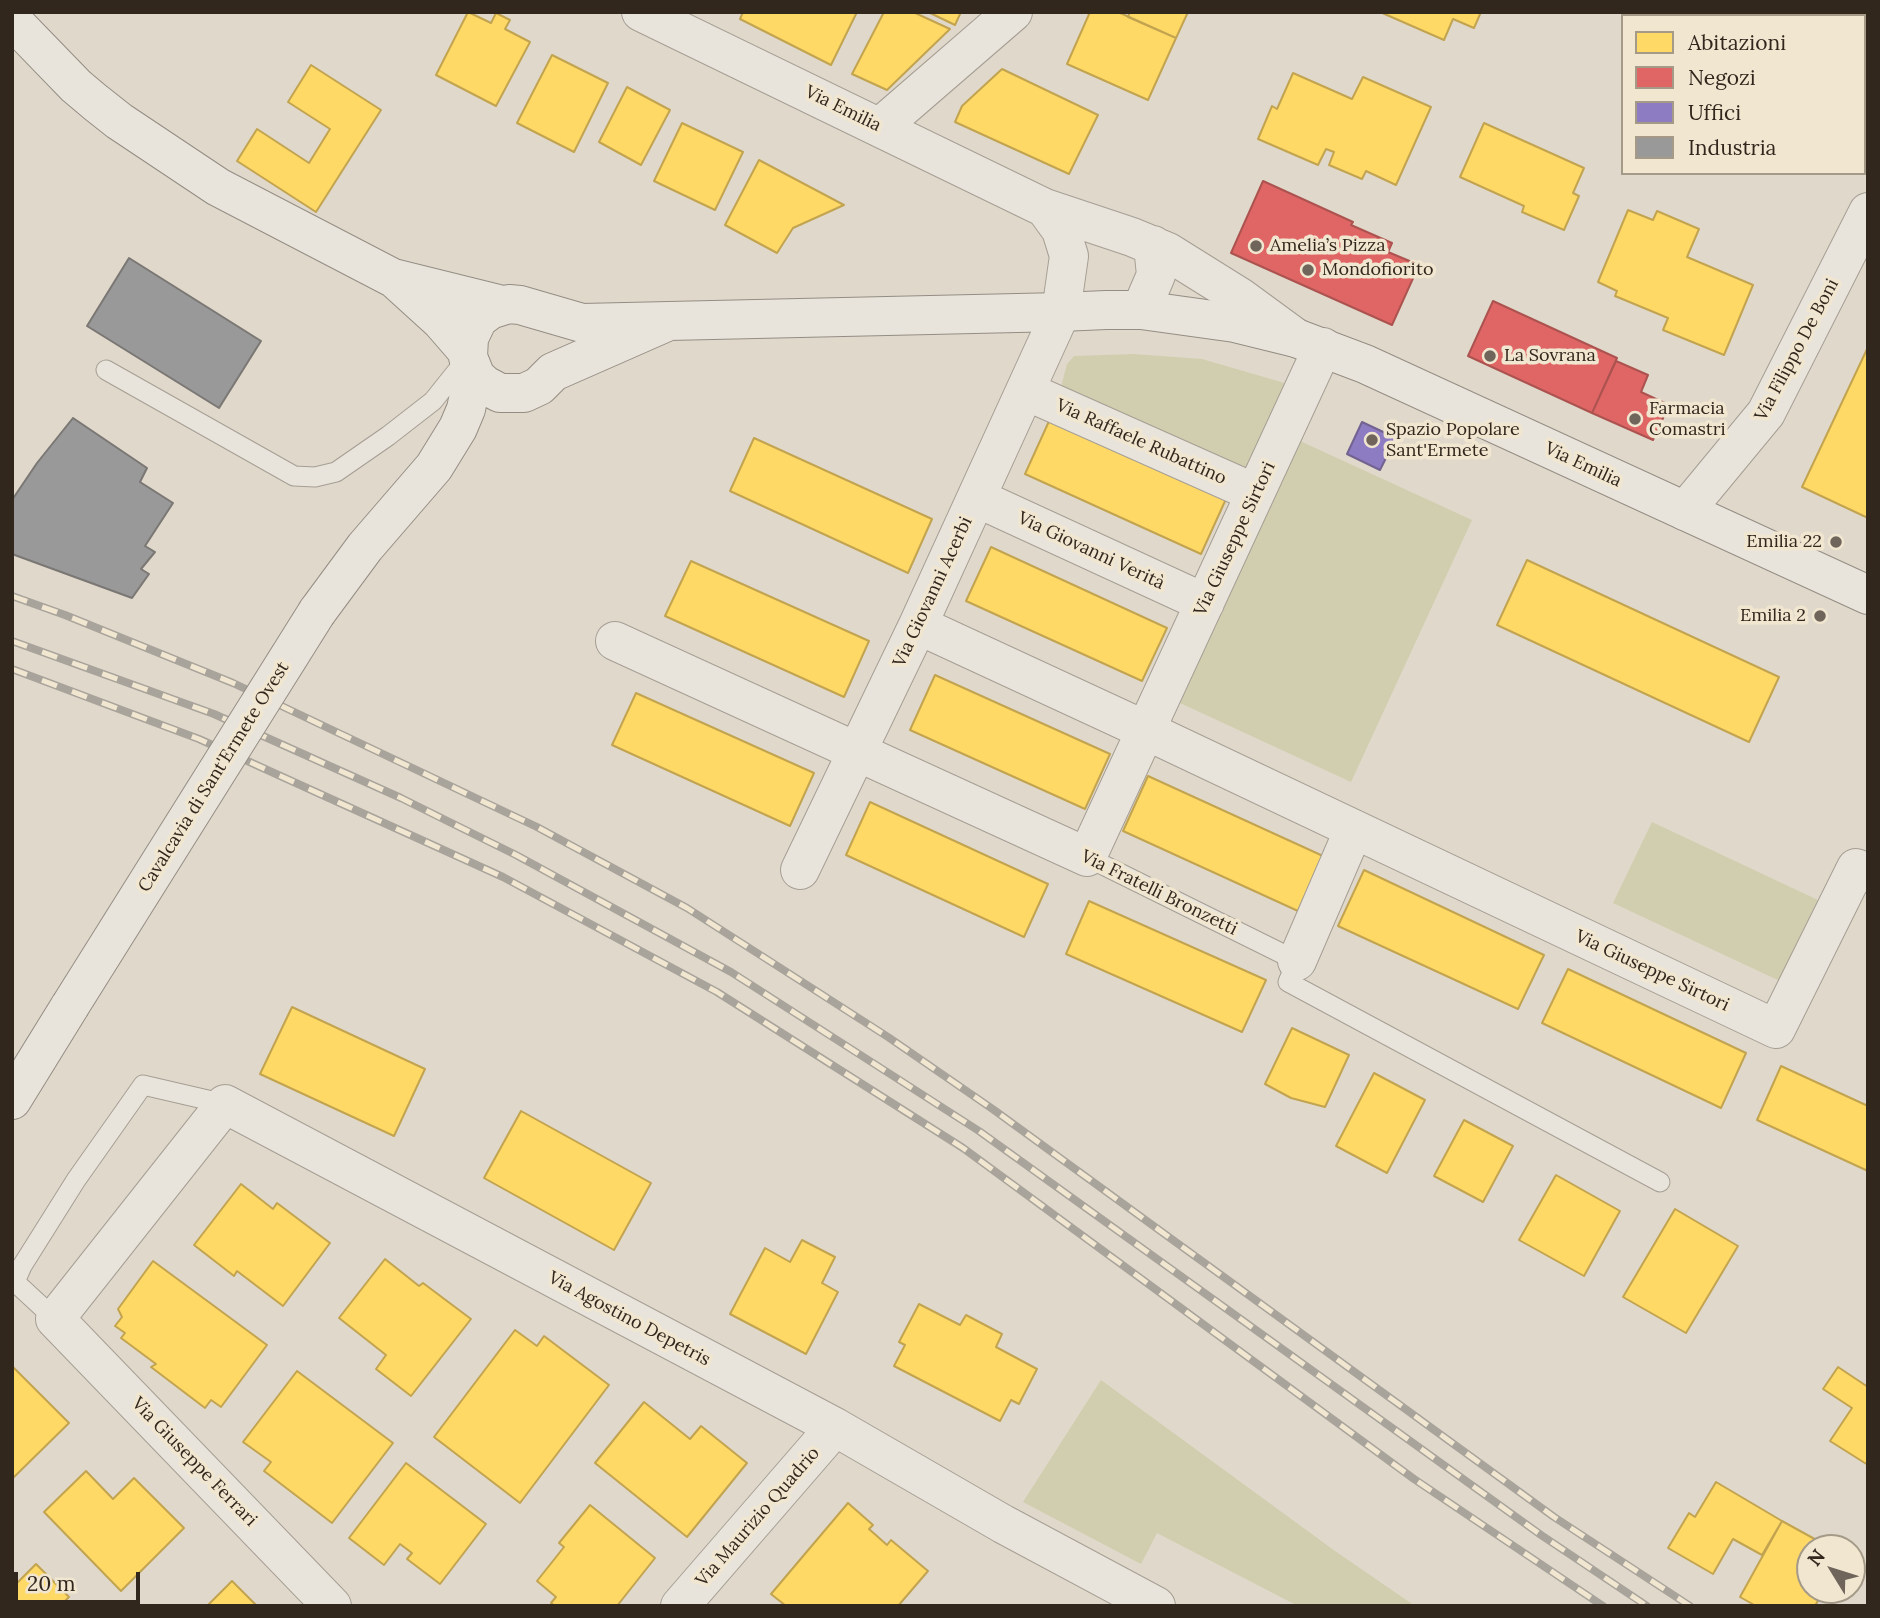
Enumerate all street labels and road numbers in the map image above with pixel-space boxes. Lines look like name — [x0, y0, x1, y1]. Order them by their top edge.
street label: Via Emilia — [801, 81, 885, 137]
street label: Via Filippo De Boni — [1750, 275, 1844, 425]
street label: Via Raffaele Rubattino — [1052, 395, 1230, 489]
street label: Via Emilia — [1541, 438, 1625, 492]
street label: Via Giuseppe Sirtori — [1190, 459, 1280, 619]
street label: Via Giovanni Verità — [1014, 507, 1168, 595]
street label: Via Giovanni Acerbi — [889, 513, 977, 671]
street label: Cavalcavia di Sant'Ermete Ovest — [134, 658, 294, 896]
street label: Via Fratelli Bronzetti — [1077, 846, 1241, 940]
street label: Via Giuseppe Sirtori — [1572, 926, 1732, 1016]
street label: Via Agostino Depetris — [544, 1267, 714, 1371]
street label: Via Giuseppe Ferrari — [127, 1393, 261, 1531]
street label: Via Maurizio Quadrio — [691, 1443, 825, 1591]

